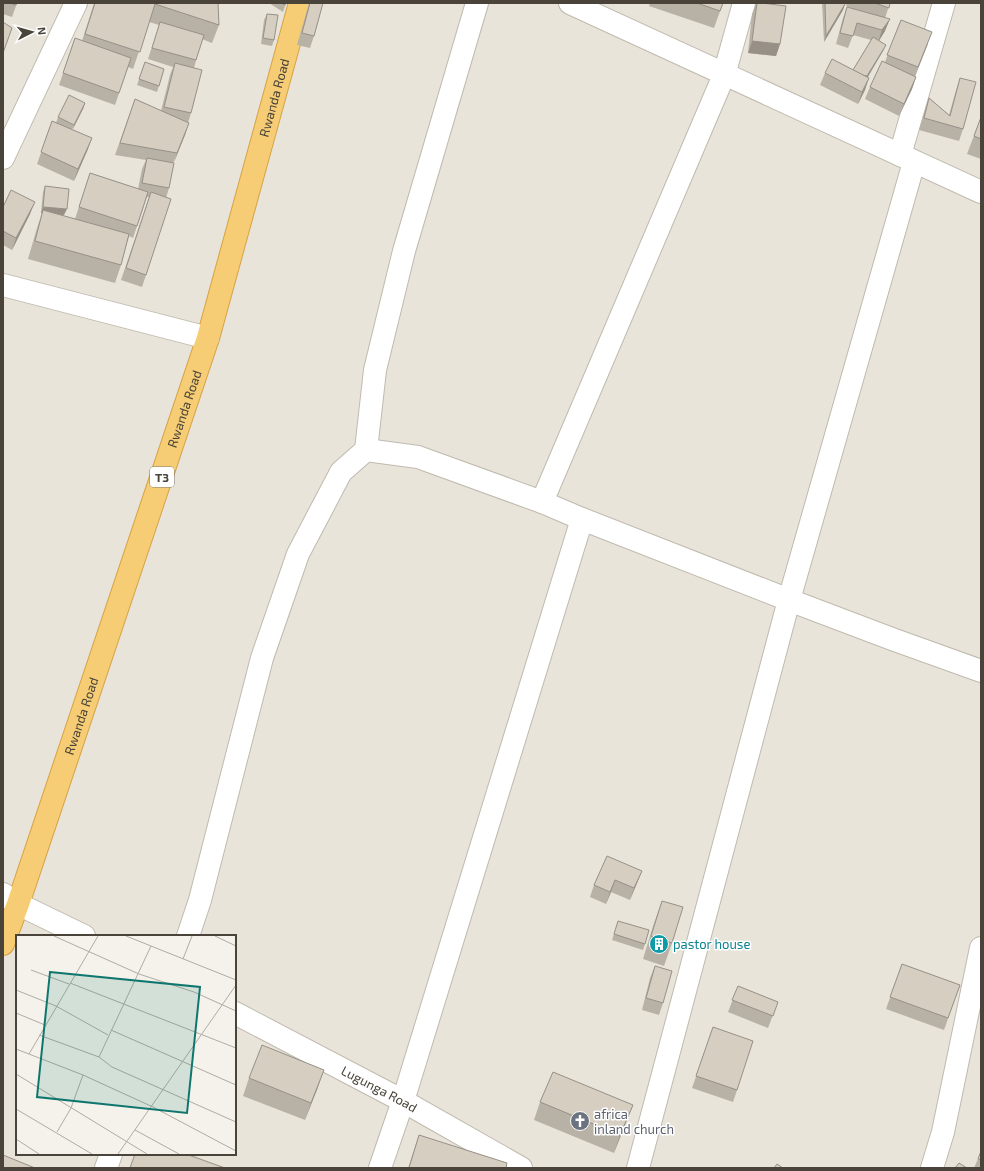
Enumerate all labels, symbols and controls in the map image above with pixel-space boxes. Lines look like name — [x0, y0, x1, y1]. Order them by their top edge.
north arrow — [12, 12, 52, 52]
text: N — [36, 26, 49, 36]
street label: Rwanda Road — [256, 57, 292, 139]
street label: Rwanda Road — [164, 368, 205, 450]
road number: T3 — [150, 467, 174, 487]
street label: Rwanda Road — [61, 675, 102, 757]
building icon: pastor house — [648, 933, 670, 955]
inset map — [16, 935, 236, 1155]
place label: pastor house — [673, 936, 750, 952]
street label: Lugunga Road — [339, 1062, 420, 1115]
place label: africa inland church — [594, 1106, 674, 1137]
church icon: africa inland church — [569, 1110, 591, 1132]

